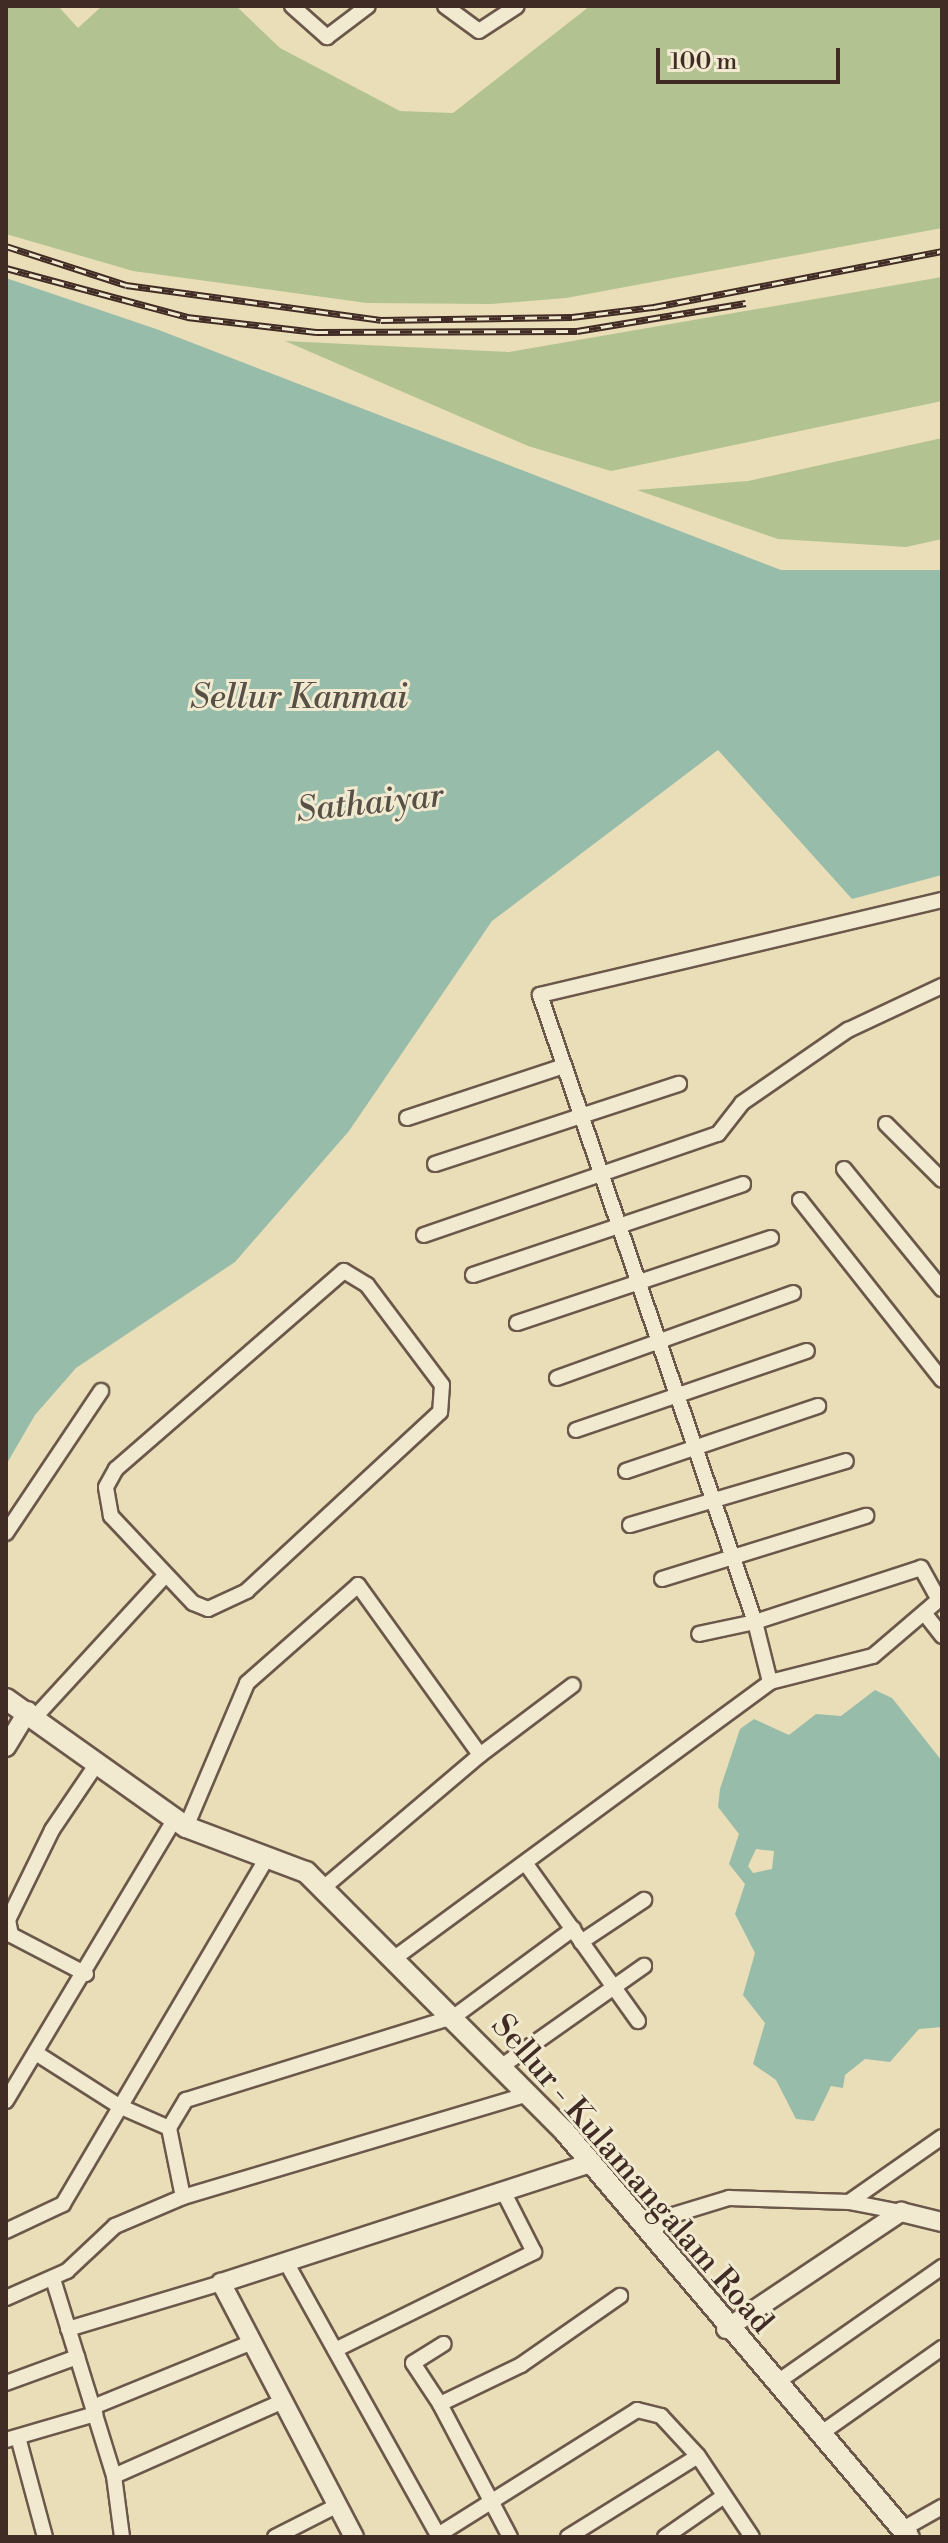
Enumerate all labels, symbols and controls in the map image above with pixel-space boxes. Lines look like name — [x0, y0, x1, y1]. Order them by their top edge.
scale bar — [660, 32, 844, 82]
text: 100 m — [670, 47, 737, 77]
water label: Sellur Kanmai — [190, 679, 408, 719]
water label: Sathaiyar — [294, 776, 446, 832]
street label: Sellur - Kulamangalam Road — [483, 2007, 781, 2341]

